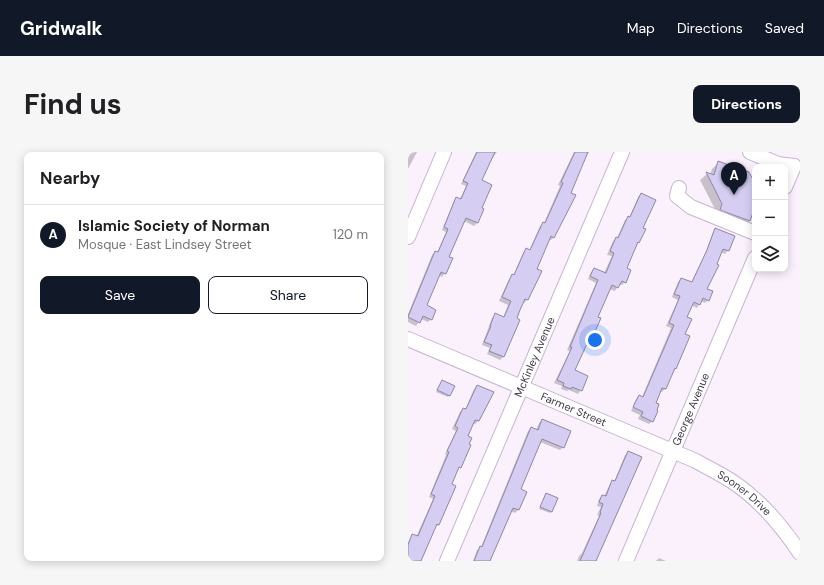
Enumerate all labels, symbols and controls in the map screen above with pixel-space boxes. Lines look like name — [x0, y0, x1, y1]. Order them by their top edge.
text: Gridwalk — [20, 16, 102, 41]
text: Map — [627, 19, 655, 37]
text: Directions — [677, 19, 743, 37]
text: Saved — [765, 19, 804, 37]
button: Directions — [693, 85, 800, 123]
text: Find us — [24, 86, 122, 123]
pin: A — [721, 162, 747, 195]
map controls — [752, 164, 788, 272]
button: + — [752, 164, 788, 200]
text: Nearby — [40, 167, 100, 189]
button: − — [752, 200, 788, 236]
text: Islamic Society of Norman — [78, 216, 270, 236]
text: A — [48, 226, 58, 243]
text: 120 m — [333, 226, 368, 243]
text: Mosque · East Lindsey Street — [78, 236, 252, 253]
button: layers — [752, 236, 788, 272]
button: Save — [40, 276, 200, 314]
button: Share — [208, 276, 368, 314]
street label: McKinley Avenue — [511, 315, 558, 399]
your location — [585, 330, 605, 350]
street label: George Avenue — [669, 371, 712, 448]
street label: Farmer Street — [539, 389, 609, 429]
street label: Sooner Drive — [715, 467, 774, 518]

